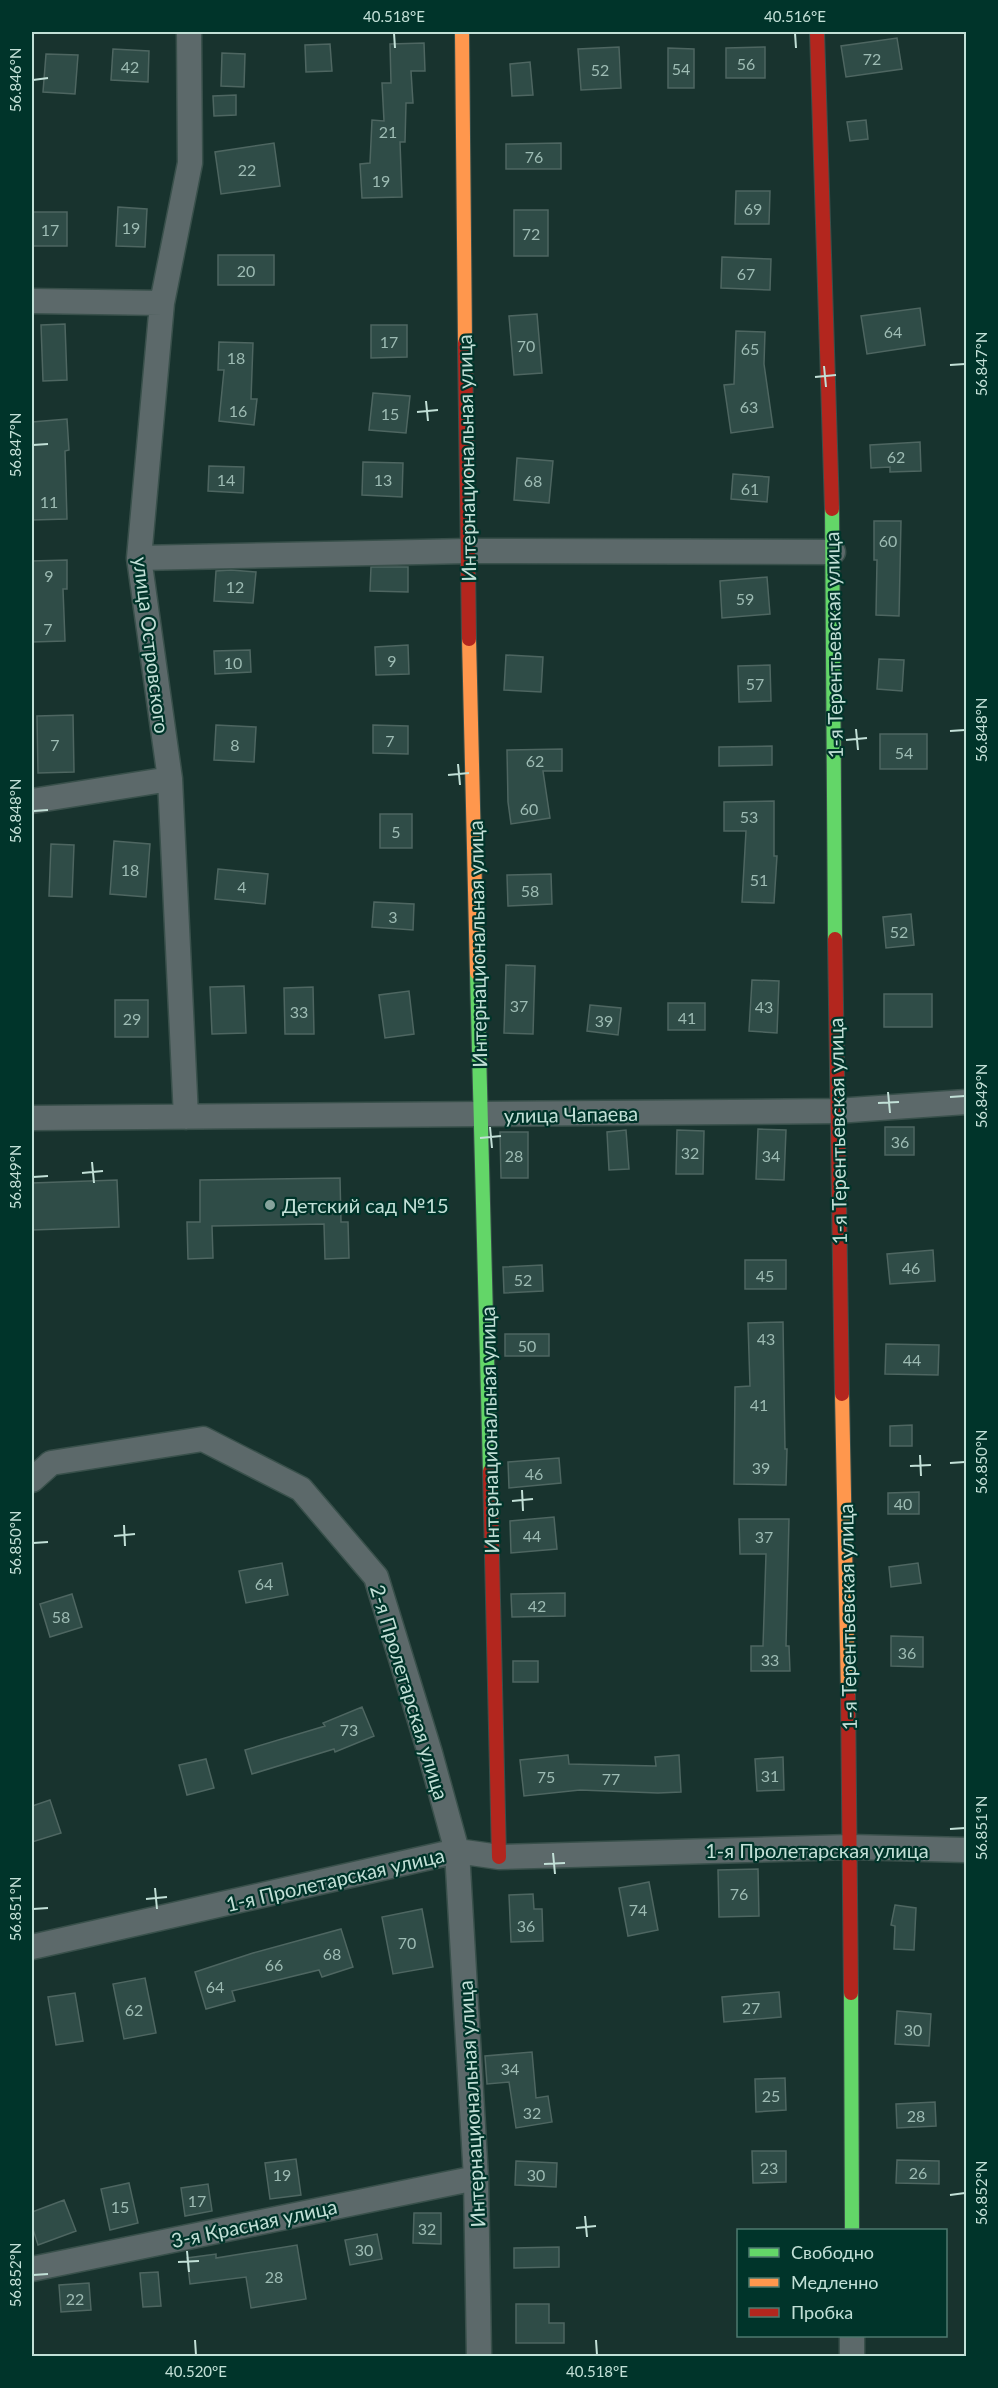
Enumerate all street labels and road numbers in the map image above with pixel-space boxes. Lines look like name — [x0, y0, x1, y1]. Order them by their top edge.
street label: Интернациональная улица — [452, 334, 480, 582]
street label: 1-я Терентьевская улица — [819, 532, 847, 758]
street label: улица Островского — [129, 555, 175, 735]
street label: Интернациональная улица — [463, 820, 491, 1068]
street label: 1-я Терентьевская улица — [823, 1018, 851, 1244]
street label: улица Чапаева — [504, 1101, 638, 1127]
street label: Интернациональная улица — [475, 1306, 503, 1554]
street label: 1-я Терентьевская улица — [833, 1504, 861, 1730]
street label: 2-я Пролетарская улица — [366, 1582, 454, 1802]
street label: 1-я Пролетарская улица — [705, 1838, 929, 1862]
street label: 1-я Пролетарская улица — [223, 1842, 447, 1916]
street label: Интернациональная улица — [453, 1980, 489, 2228]
street label: 3-я Красная улица — [169, 2194, 339, 2252]

